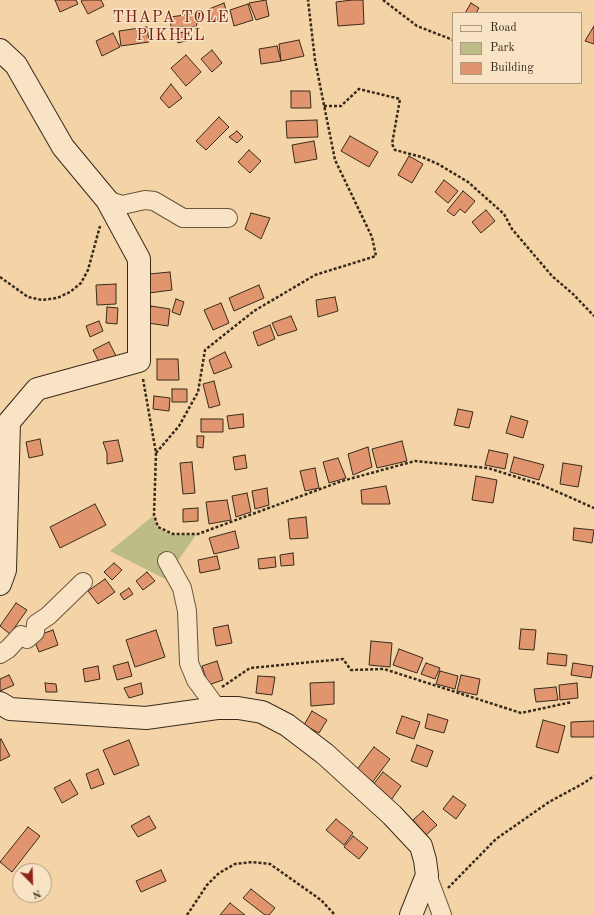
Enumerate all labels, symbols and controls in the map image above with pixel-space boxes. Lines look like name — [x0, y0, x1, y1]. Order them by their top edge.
district label: THAPA TOLE PIKHEL — [112, 8, 230, 46]
legend — [452, 12, 582, 84]
text: Road — [490, 22, 517, 34]
text: Park — [490, 42, 515, 54]
text: Building — [490, 62, 534, 74]
north arrow — [12, 863, 52, 903]
text: N — [30, 887, 43, 900]

